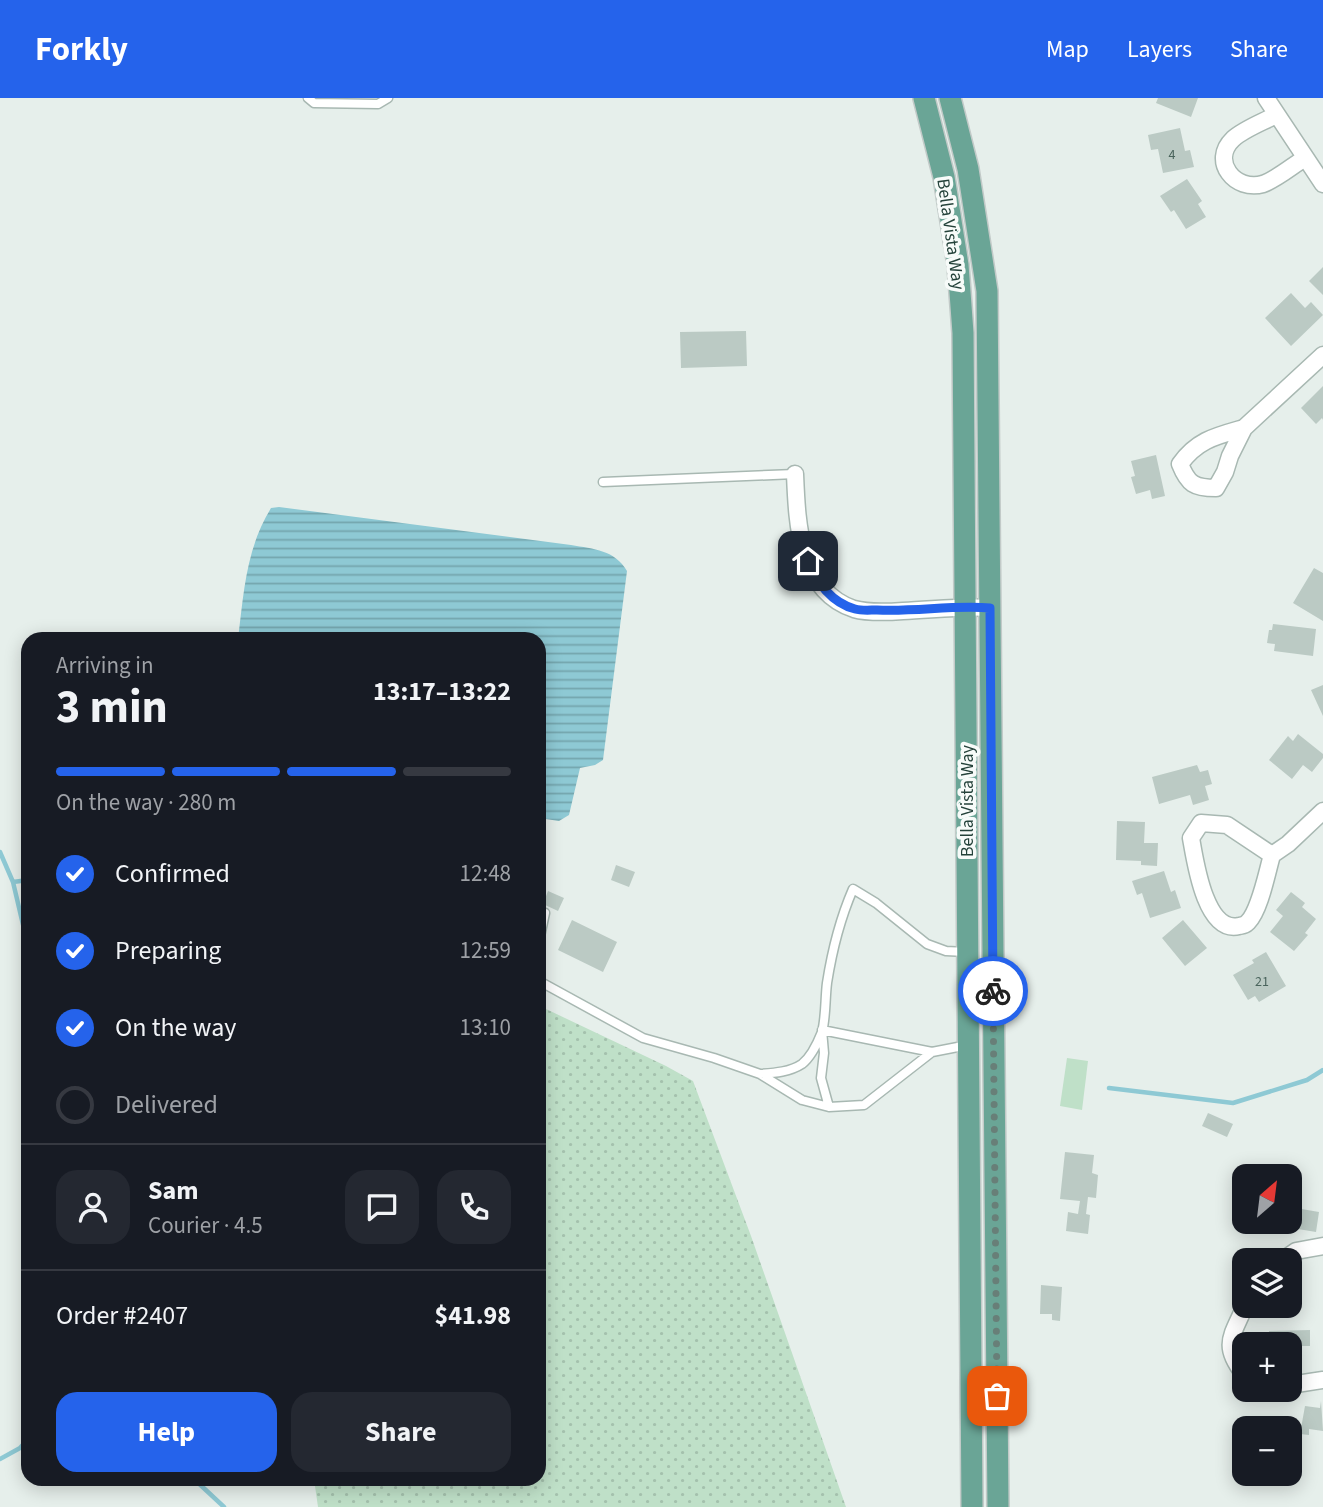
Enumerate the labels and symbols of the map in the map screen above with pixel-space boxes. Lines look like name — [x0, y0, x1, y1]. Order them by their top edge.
house number: 4 — [1169, 145, 1176, 165]
street label: Bella Vista Way — [930, 177, 971, 292]
pin — [778, 531, 838, 591]
street label: Bella Vista Way — [955, 744, 980, 857]
courier — [958, 956, 1028, 1026]
house number: 21 — [1255, 972, 1269, 992]
north arrow — [1232, 1164, 1302, 1234]
pin — [967, 1366, 1027, 1426]

